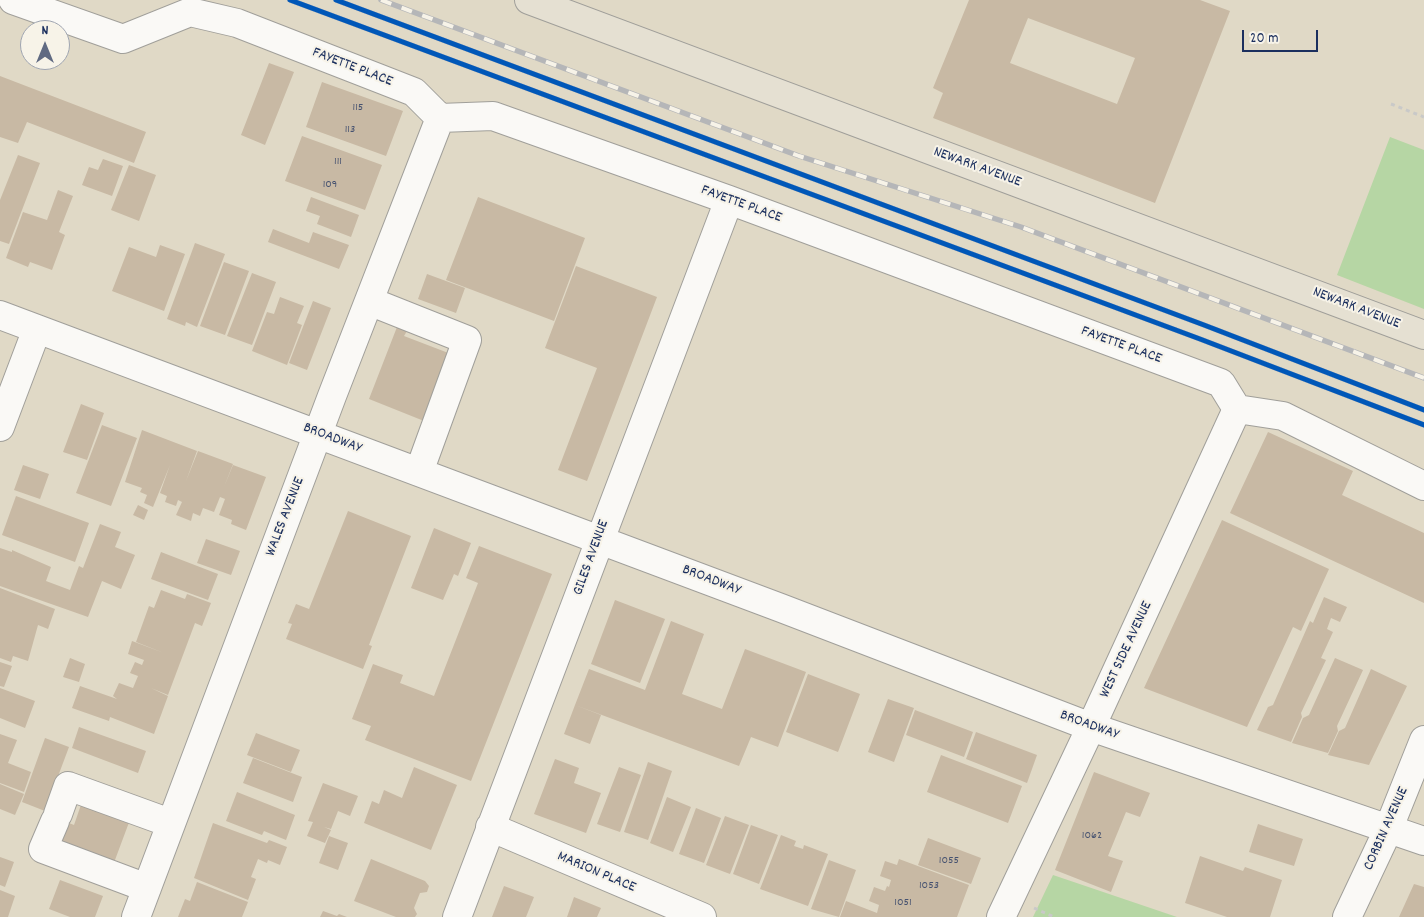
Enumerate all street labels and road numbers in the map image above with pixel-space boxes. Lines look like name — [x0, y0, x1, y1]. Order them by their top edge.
street label: FAYETTE PLACE — [309, 44, 395, 92]
street label: NEWARK AVENUE — [931, 144, 1023, 192]
street label: FAYETTE PLACE — [698, 182, 784, 228]
street label: NEWARK AVENUE — [1310, 284, 1402, 334]
street label: FAYETTE PLACE — [1078, 323, 1164, 369]
street label: BROADWAY — [300, 420, 364, 458]
street label: WALES AVENUE — [263, 475, 309, 559]
street label: GILES AVENUE — [570, 518, 614, 598]
street label: BROADWAY — [679, 562, 743, 600]
street label: WEST SIDE AVENUE — [1097, 599, 1157, 701]
street label: BROADWAY — [1057, 707, 1121, 745]
street label: CORBIN AVENUE — [1361, 784, 1413, 874]
street label: MARION PLACE — [554, 848, 638, 898]

